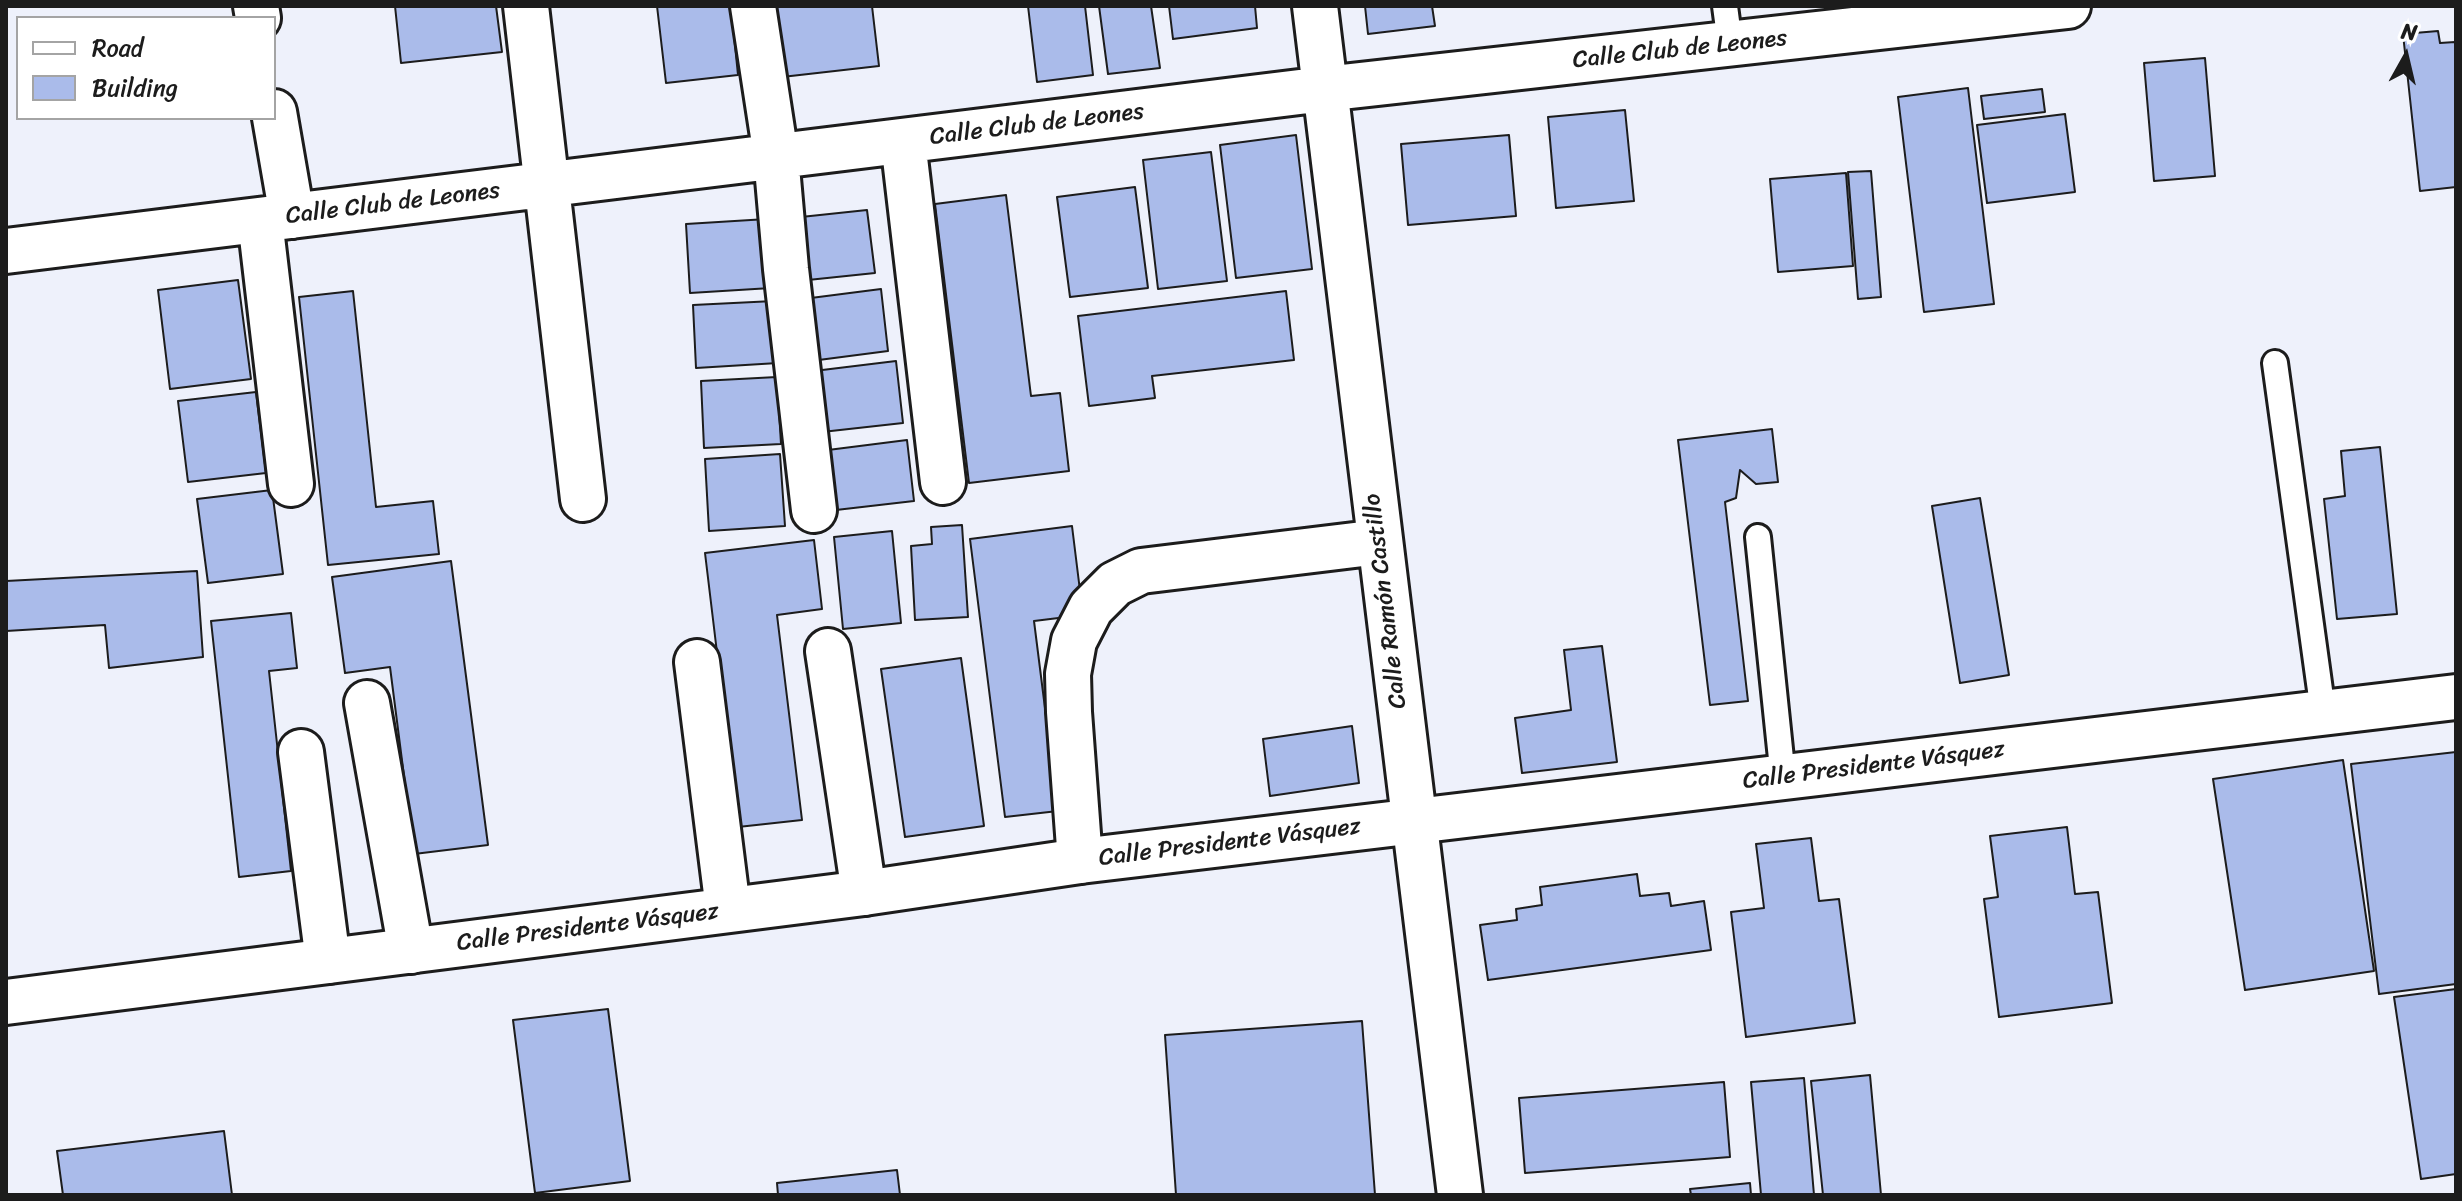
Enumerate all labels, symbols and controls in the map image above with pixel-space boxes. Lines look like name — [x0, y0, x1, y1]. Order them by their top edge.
text: N — [2399, 11, 2420, 52]
legend — [16, 16, 276, 120]
north arrow — [2366, 16, 2446, 96]
street label: Calle Club de Leones — [1571, 24, 1789, 76]
text: Road — [92, 27, 143, 69]
text: Building — [92, 67, 178, 109]
street label: Calle Club de Leones — [928, 98, 1146, 152]
street label: Calle Club de Leones — [284, 177, 502, 231]
street label: Calle Ramón Castillo — [1359, 492, 1413, 710]
street label: Calle Presidente Vásquez — [1741, 736, 2007, 796]
street label: Calle Presidente Vásquez — [1097, 813, 1363, 873]
street label: Calle Presidente Vásquez — [455, 898, 721, 958]

